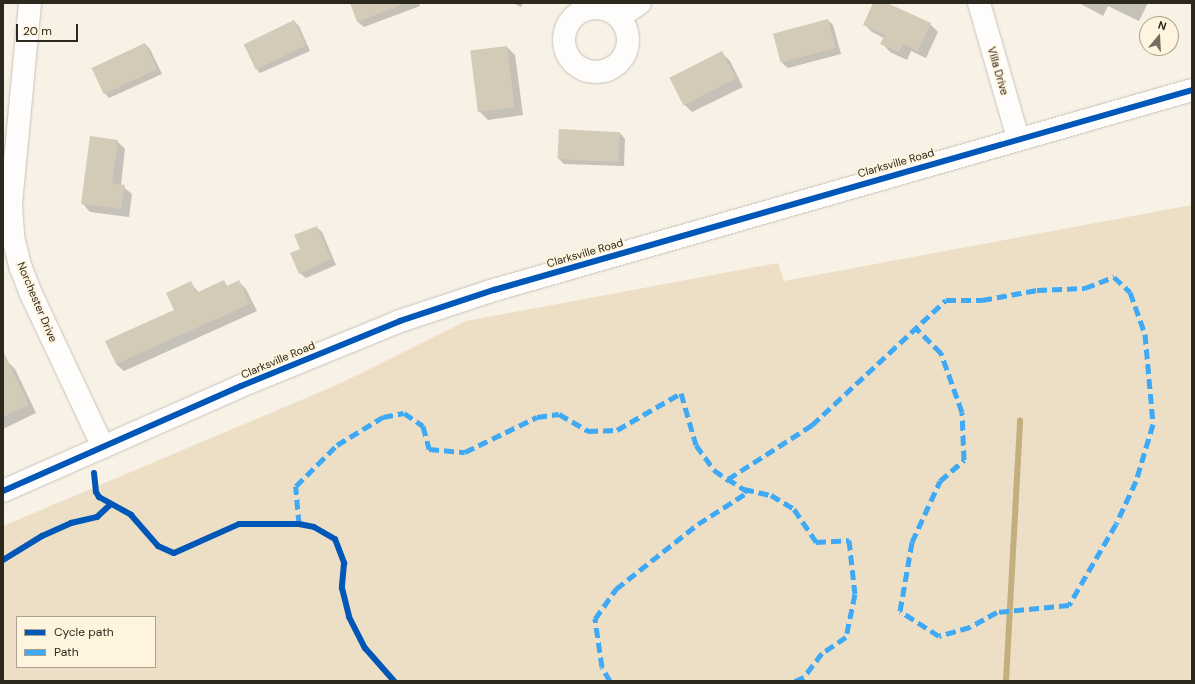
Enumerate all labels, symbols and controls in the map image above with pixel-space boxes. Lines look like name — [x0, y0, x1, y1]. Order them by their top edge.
scale bar — [18, 16, 80, 42]
north arrow — [1139, 16, 1179, 56]
text: N — [1156, 18, 1168, 33]
text: 20 m — [23, 23, 52, 39]
street label: Villa Drive — [985, 45, 1011, 97]
street label: Clarksville Road — [856, 146, 936, 180]
street label: Clarksville Road — [545, 236, 625, 270]
street label: Norchester Drive — [14, 260, 60, 344]
street label: Clarksville Road — [239, 338, 317, 382]
legend — [16, 616, 156, 668]
text: Cycle path — [54, 624, 114, 640]
text: Path — [54, 644, 79, 660]

